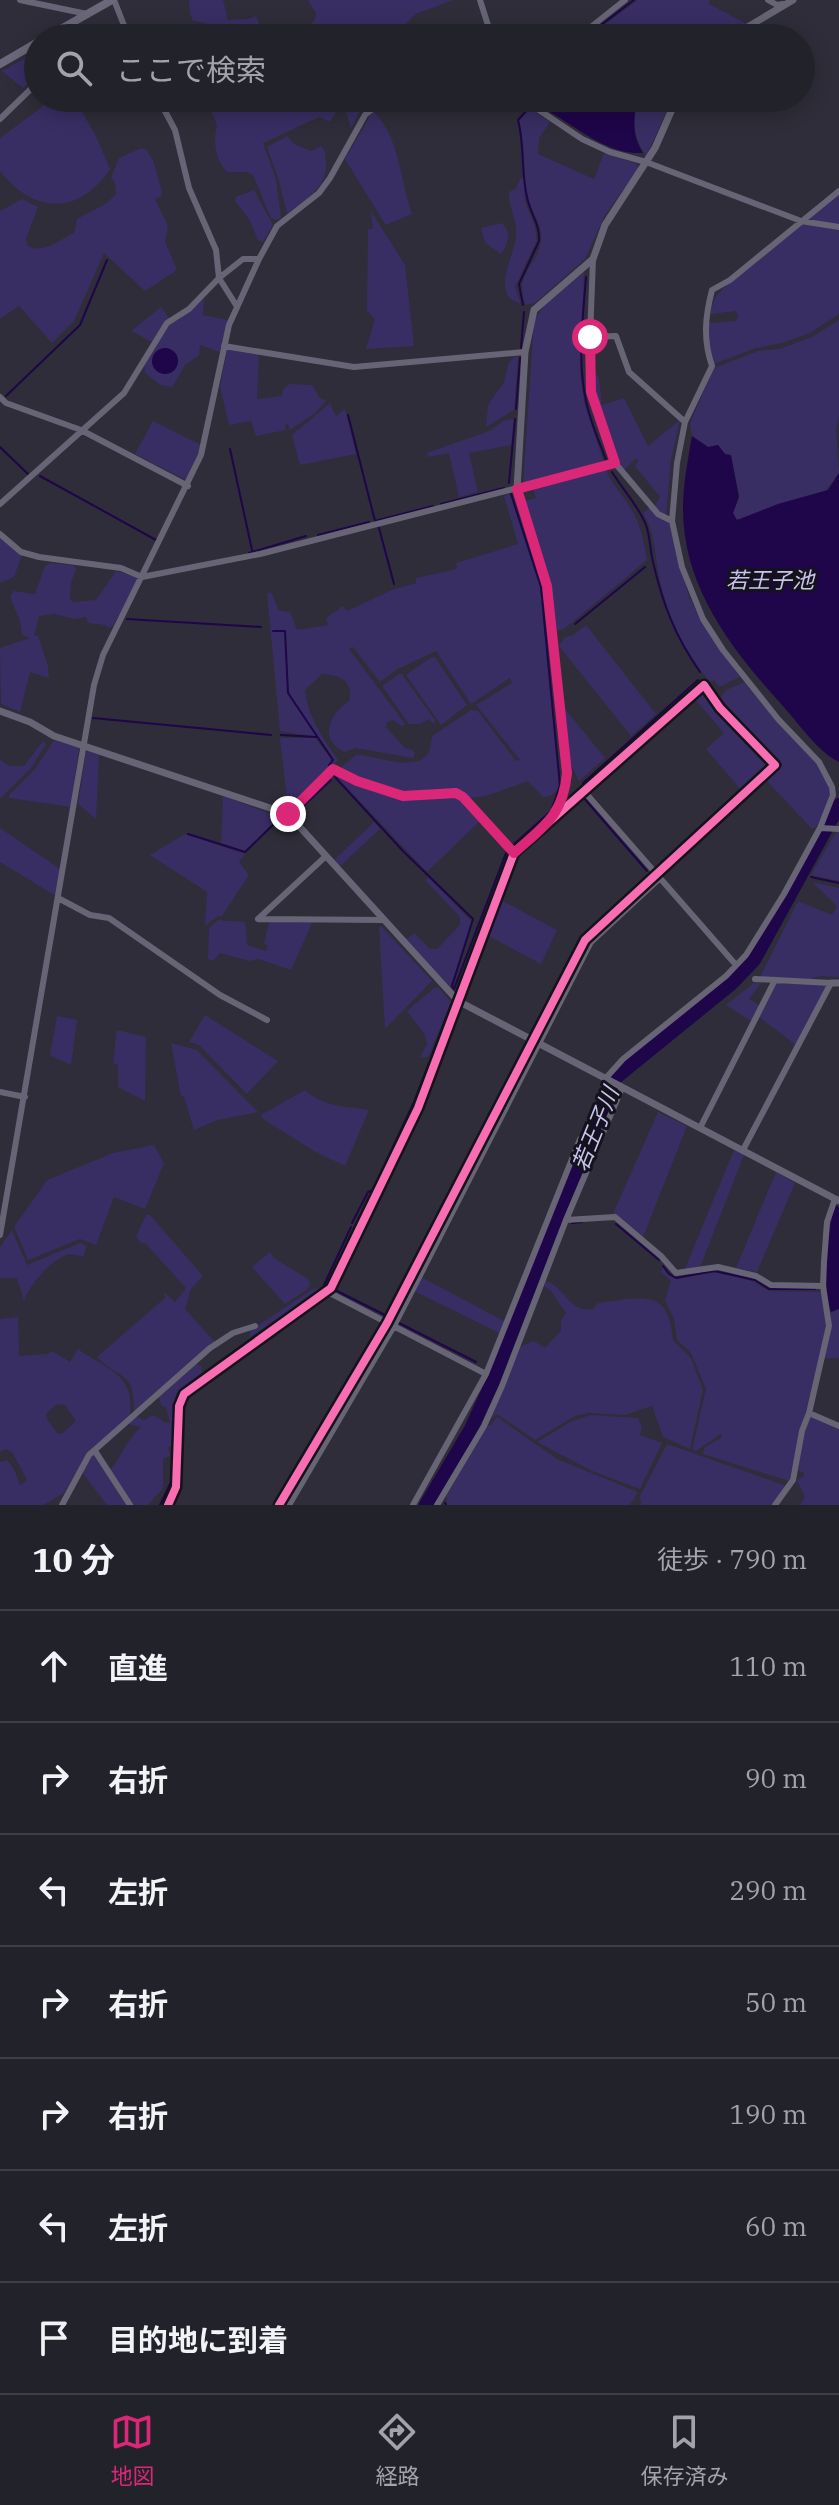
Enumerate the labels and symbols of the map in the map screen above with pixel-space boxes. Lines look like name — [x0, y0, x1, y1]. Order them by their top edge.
route start — [572, 319, 608, 355]
water label: 若王子池 — [726, 565, 816, 594]
route end — [270, 796, 306, 832]
water label: 若王子川 — [565, 1081, 625, 1175]

